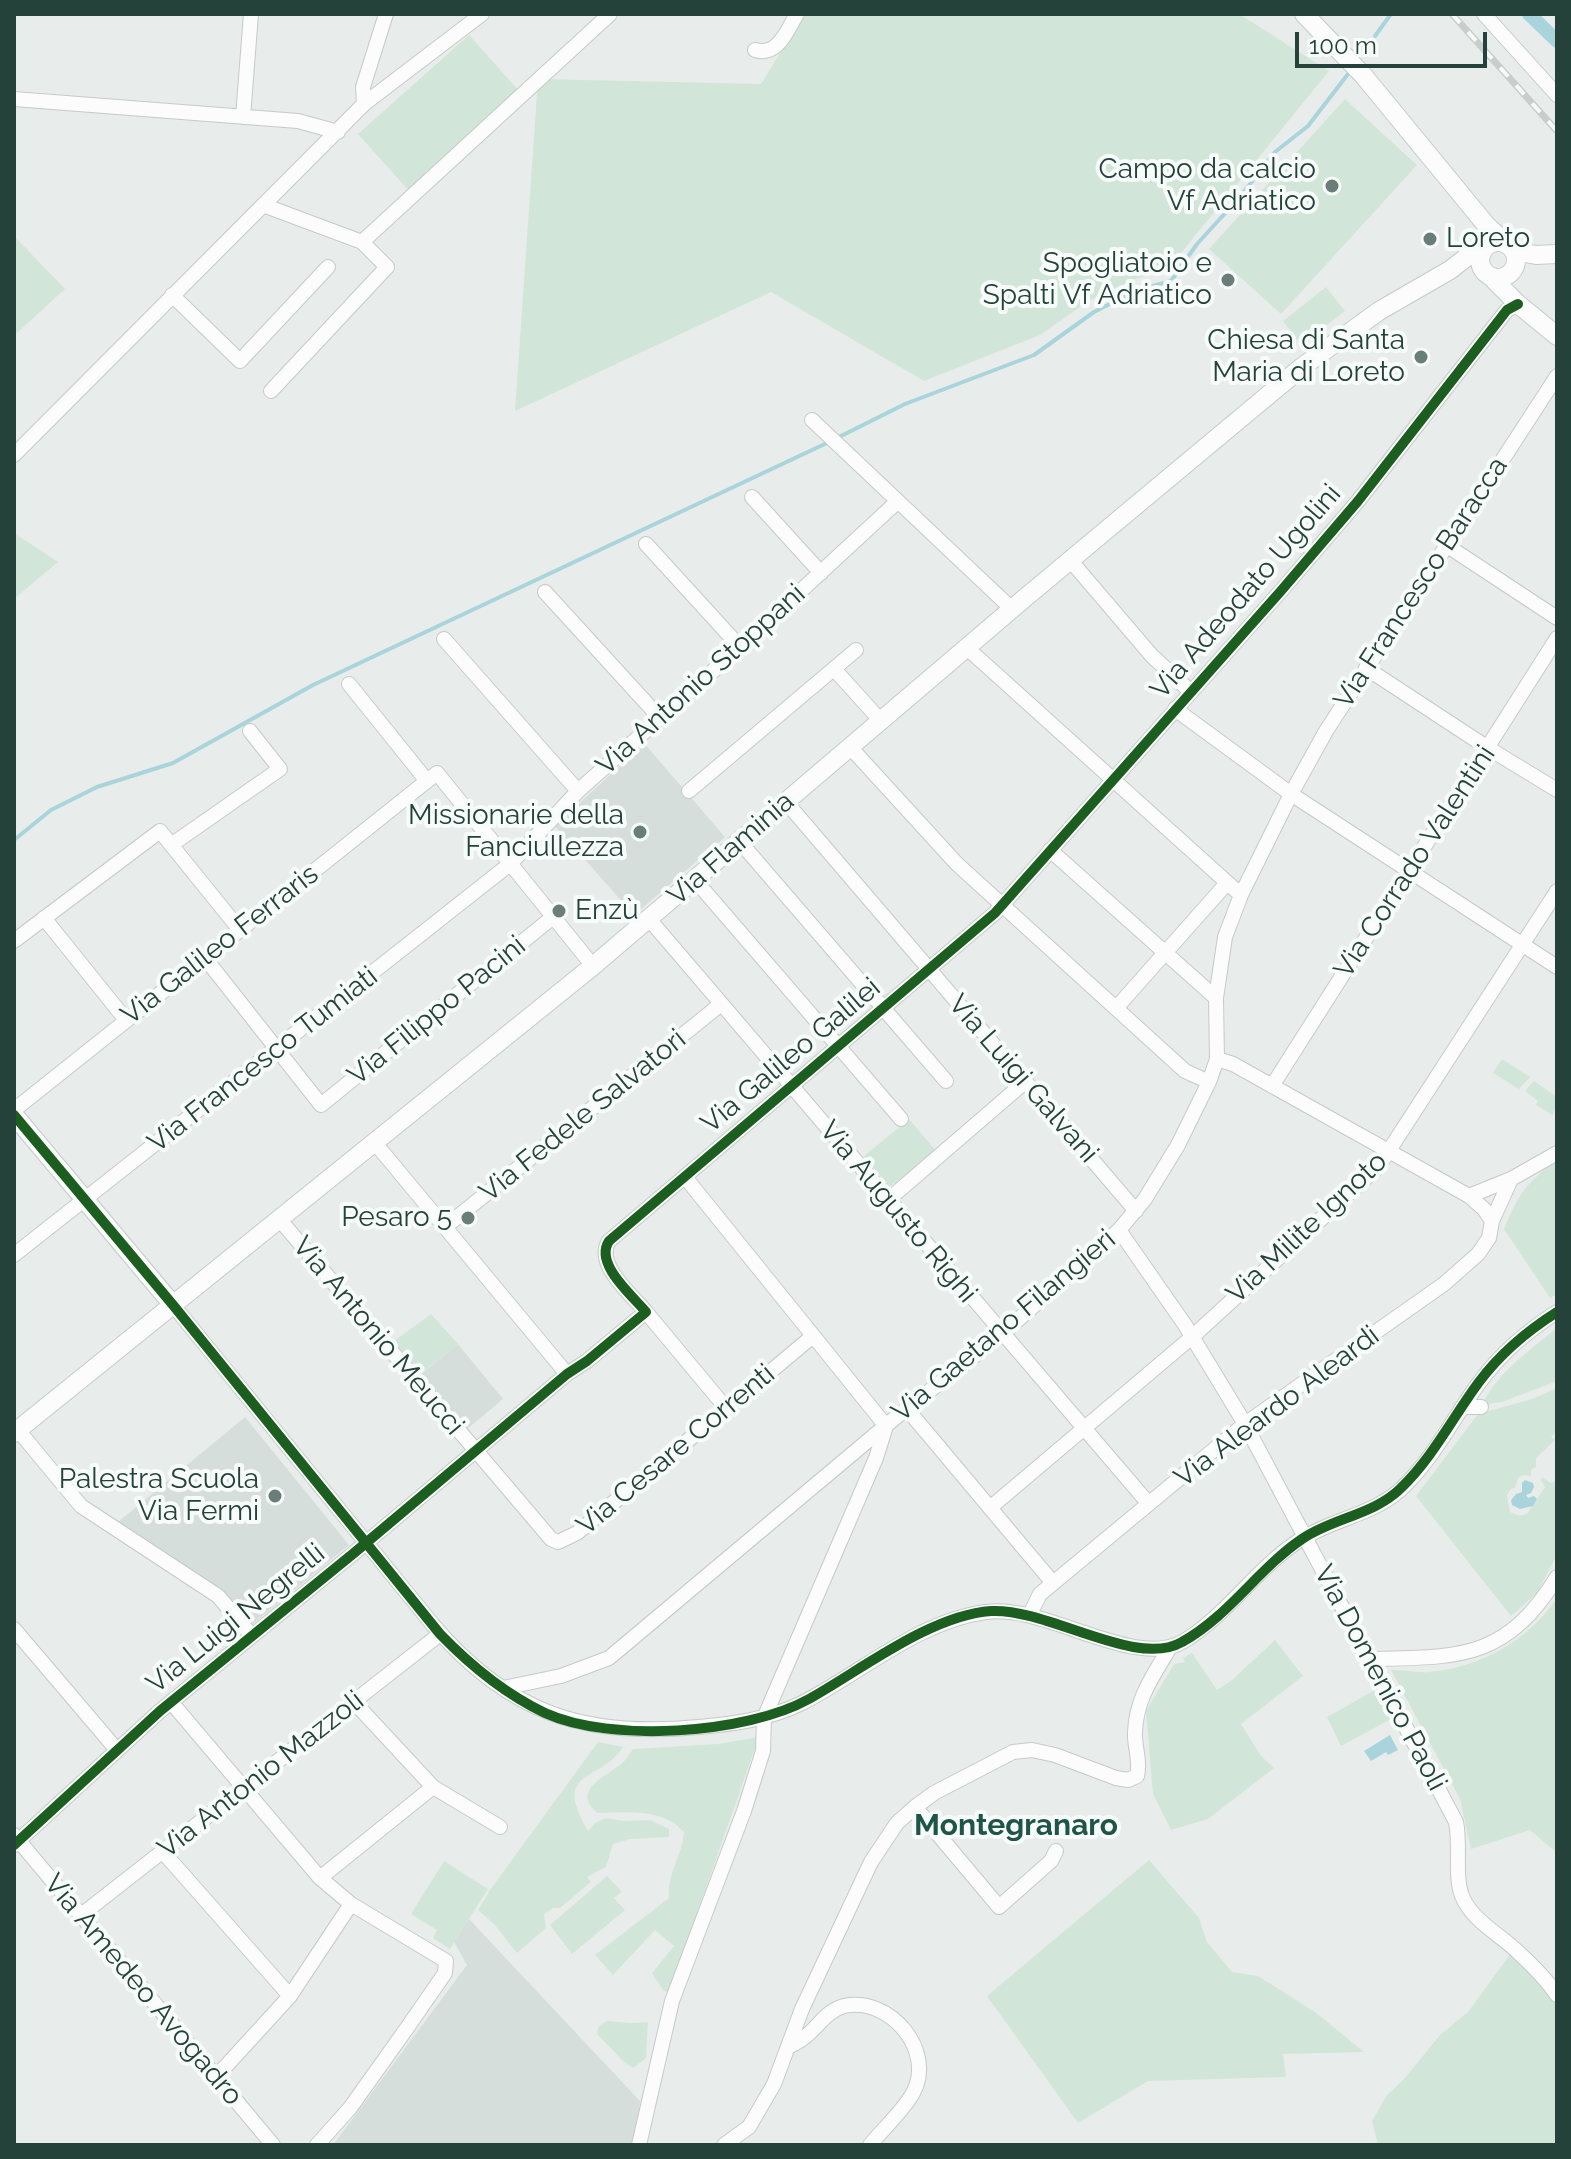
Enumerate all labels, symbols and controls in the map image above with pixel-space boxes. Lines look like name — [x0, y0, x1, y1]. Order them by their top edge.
scale bar — [1299, 16, 1491, 66]
text: 100 m — [1309, 31, 1377, 60]
place label: Campo da calcio Vf Adriatico — [1099, 153, 1316, 219]
marker: Campo da calcio Vf Adriatico — [1323, 177, 1341, 195]
place label: Loreto — [1446, 222, 1530, 256]
marker: Loreto — [1421, 230, 1439, 248]
place label: Spogliatoio e Spalti Vf Adriatico — [983, 247, 1212, 313]
marker: Spogliatoio e Spalti Vf Adriatico — [1219, 271, 1237, 289]
place label: Chiesa di Santa Maria di Loreto — [1207, 324, 1405, 390]
marker: Chiesa di Santa Maria di Loreto — [1412, 348, 1430, 366]
street label: Via Francesco Baracca — [1327, 451, 1515, 715]
street label: Via Adeodato Ugolini — [1144, 478, 1348, 706]
street label: Via Antonio Stoppani — [590, 577, 812, 783]
street label: Via Corrado Valentini — [1327, 739, 1503, 985]
street label: Via Flaminia — [661, 785, 801, 913]
place label: Missionarie della Fanciullezza — [408, 799, 624, 865]
marker: Missionarie della Fanciullezza — [631, 823, 649, 841]
street label: Via Galileo Ferraris — [115, 858, 325, 1032]
place label: Enzù — [575, 894, 639, 928]
marker: Enzù — [550, 902, 568, 920]
street label: Via Filippo Pacini — [341, 929, 533, 1093]
street label: Via Francesco Tumiati — [141, 960, 385, 1160]
street label: Via Galileo Galilei — [695, 971, 887, 1141]
street label: Via Luigi Galvani — [941, 988, 1105, 1170]
street label: Via Fedele Salvatori — [473, 1023, 693, 1209]
street label: Via Augusto Righi — [812, 1114, 984, 1310]
street label: Via Milite Ignoto — [1220, 1145, 1394, 1311]
place label: Pesaro 5 — [341, 1201, 452, 1235]
marker: Pesaro 5 — [459, 1209, 477, 1227]
street label: Via Gaetano Filangieri — [885, 1223, 1123, 1429]
street label: Via Antonio Meucci — [285, 1230, 471, 1442]
street label: Via Aleardo Aleardi — [1168, 1319, 1386, 1495]
street label: Via Cesare Correnti — [570, 1357, 782, 1543]
place label: Palestra Scuola Via Fermi — [59, 1463, 259, 1529]
marker: Palestra Scuola Via Fermi — [266, 1487, 284, 1505]
street label: Via Luigi Negrelli — [140, 1537, 332, 1701]
street label: Via Domenico Paoli — [1306, 1559, 1454, 1797]
street label: Via Antonio Mazzoli — [151, 1684, 371, 1866]
district label: Montegranaro — [914, 1808, 1118, 1844]
street label: Via Amedeo Avogadro — [36, 1868, 250, 2112]

